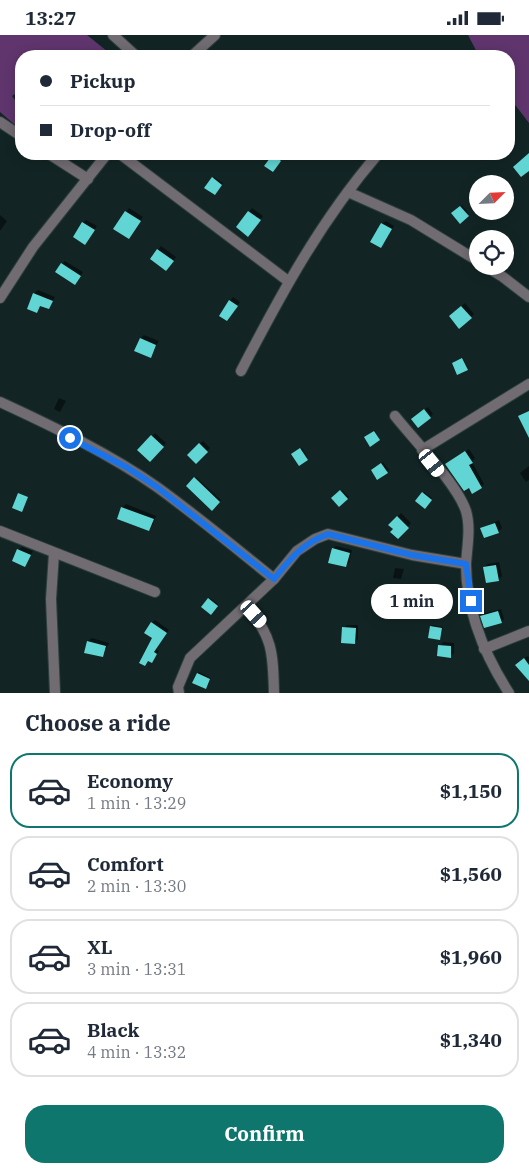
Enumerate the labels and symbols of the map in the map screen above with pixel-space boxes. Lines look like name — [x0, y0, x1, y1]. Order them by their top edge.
north arrow — [469, 175, 514, 220]
route start — [59, 427, 81, 449]
car — [416, 447, 447, 479]
callout: 1 min — [371, 583, 454, 619]
route end — [460, 590, 482, 612]
car — [238, 598, 269, 630]

